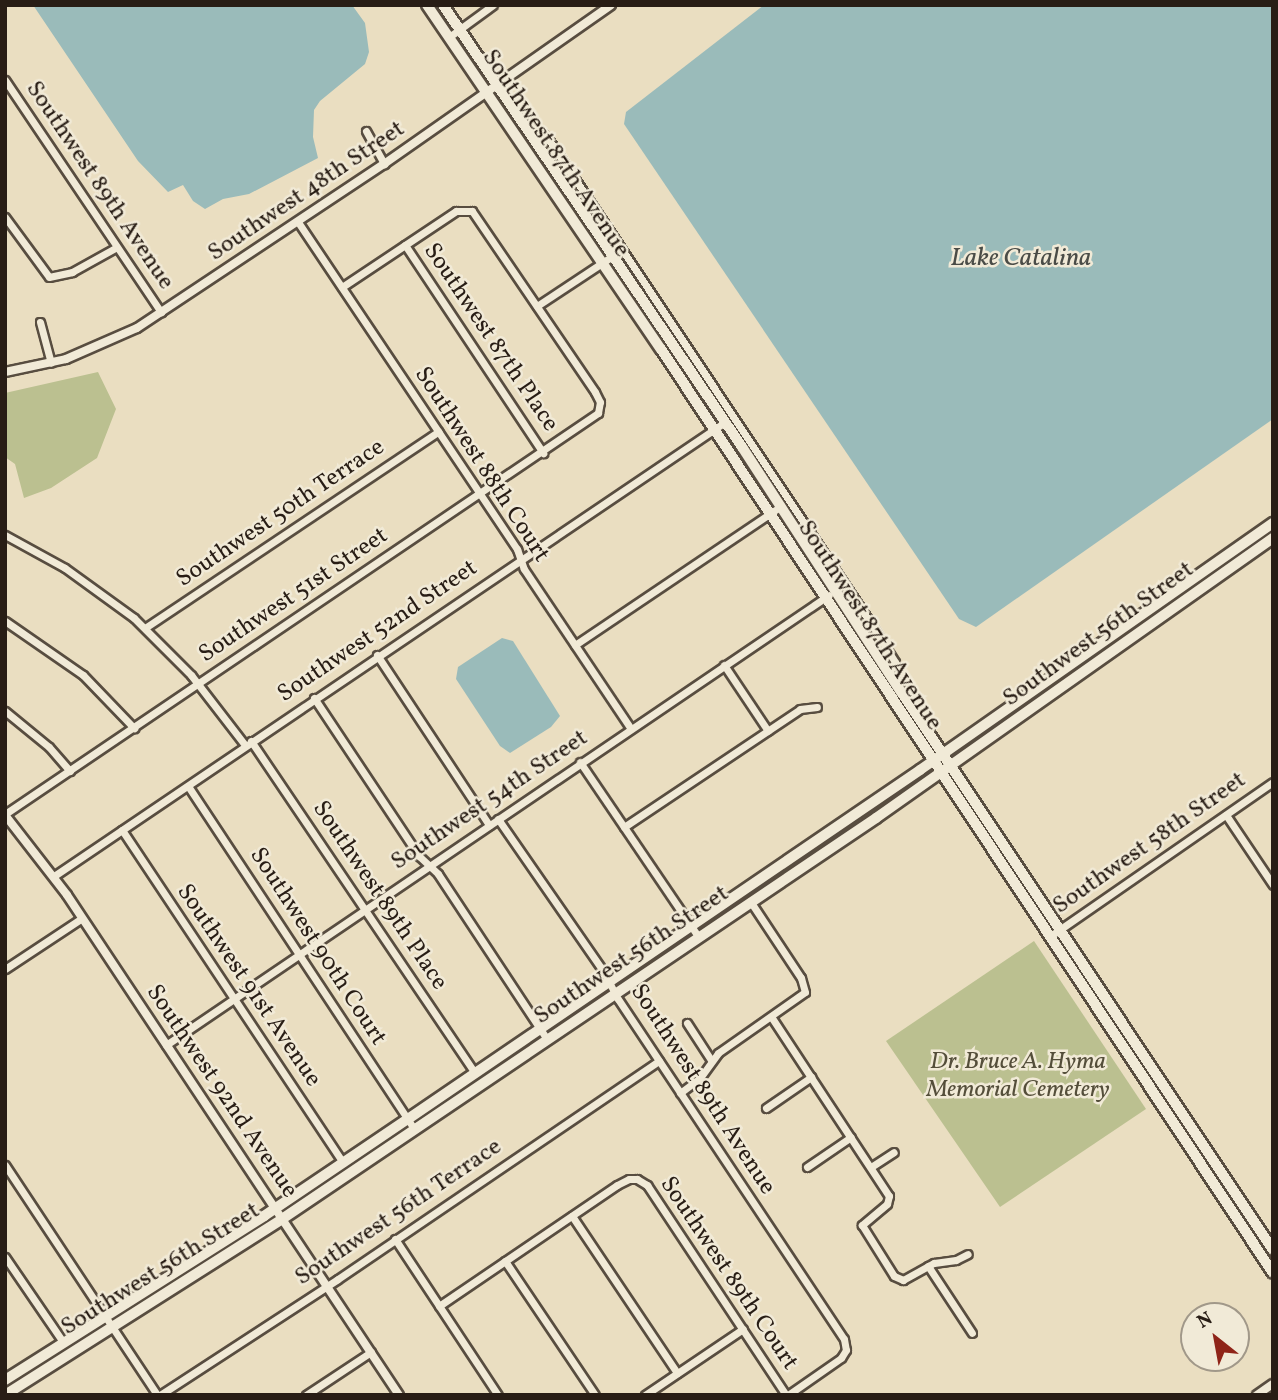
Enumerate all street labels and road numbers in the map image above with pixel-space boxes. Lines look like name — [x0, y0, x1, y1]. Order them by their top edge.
street label: Southwest 87th Avenue — [475, 45, 635, 263]
street label: Southwest 89th Avenue — [19, 76, 179, 296]
street label: Southwest 48th Street — [203, 115, 411, 269]
street label: Southwest 87th Place — [416, 238, 564, 438]
street label: Southwest 88th Court — [407, 362, 555, 568]
street label: Southwest 50th Terrace — [171, 433, 391, 595]
street label: Southwest 87th Avenue — [790, 516, 948, 736]
street label: Southwest 51st Street — [194, 522, 394, 670]
street label: Southwest 52nd Street — [273, 554, 483, 710]
street label: Southwest 56th Street — [998, 556, 1200, 714]
street label: Southwest 54th Street — [386, 725, 594, 877]
street label: Southwest 58th Street — [1048, 767, 1252, 921]
street label: Southwest 89th Place — [305, 796, 453, 996]
street label: Southwest 90th Court — [242, 843, 392, 1051]
street label: Southwest 91st Avenue — [169, 879, 327, 1093]
street label: Southwest 56th Street — [529, 880, 735, 1032]
street label: Southwest 89th Avenue — [623, 979, 781, 1201]
street label: Southwest 92nd Avenue — [139, 980, 303, 1204]
street label: Southwest 56th Terrace — [290, 1133, 508, 1293]
street label: Southwest 89th Court — [653, 1172, 803, 1376]
street label: Southwest 56th Street — [56, 1197, 266, 1343]

